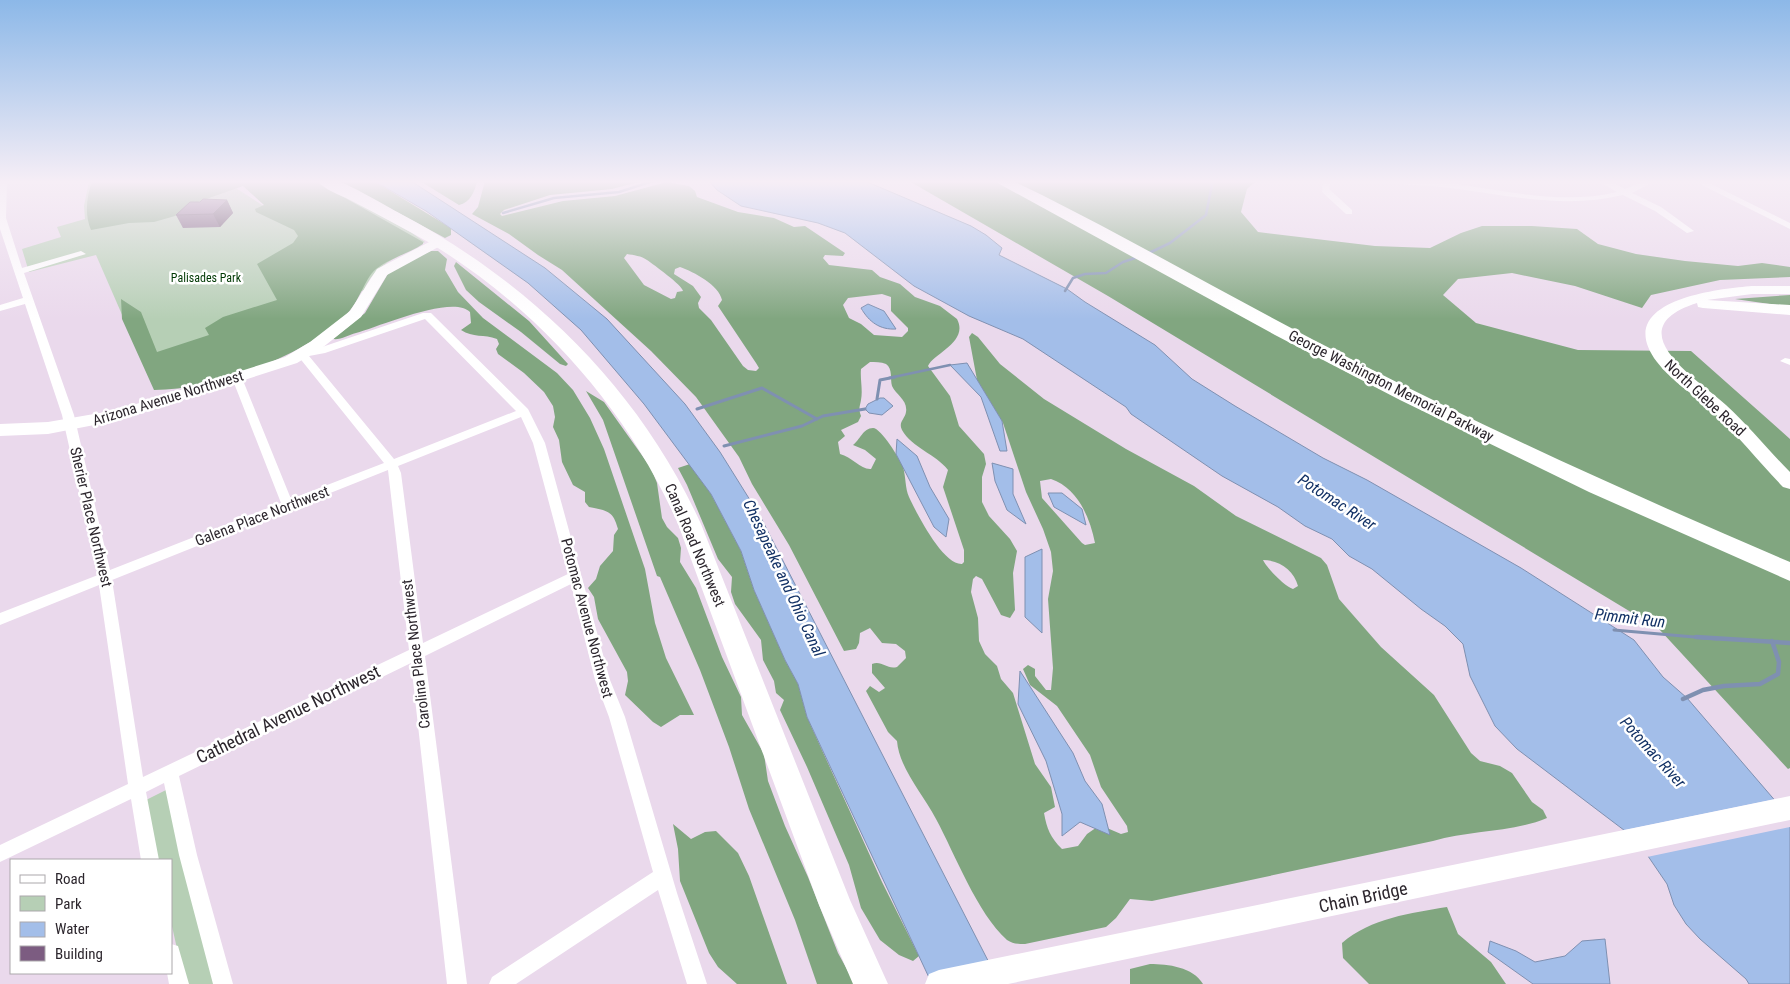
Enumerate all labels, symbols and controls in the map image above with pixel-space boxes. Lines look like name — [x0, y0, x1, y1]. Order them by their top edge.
park label: Palisades Park — [171, 271, 242, 285]
street label: George Washington Memorial Parkway — [1285, 326, 1497, 446]
street label: North Glebe Road — [1661, 356, 1749, 440]
street label: Arizona Avenue Northwest — [90, 366, 246, 430]
street label: Sherier Place Northwest — [66, 445, 116, 589]
water label: Potomac River — [1295, 470, 1380, 535]
street label: Canal Road Northwest — [661, 481, 729, 609]
street label: Galena Place Northwest — [192, 482, 332, 550]
water label: Chesapeake and Ohio Canal — [739, 496, 829, 660]
street label: Potomac Avenue Northwest — [557, 536, 617, 700]
street label: Carolina Place Northwest — [398, 578, 434, 730]
water label: Pimmit Run — [1594, 604, 1666, 632]
street label: Cathedral Avenue Northwest — [193, 660, 383, 768]
water label: Potomac River — [1616, 713, 1691, 792]
legend — [10, 859, 172, 974]
text: Road — [55, 870, 85, 888]
street label: Chain Bridge — [1317, 877, 1409, 917]
text: Park — [55, 895, 82, 913]
text: Water — [55, 920, 90, 938]
text: Building — [55, 945, 103, 963]

